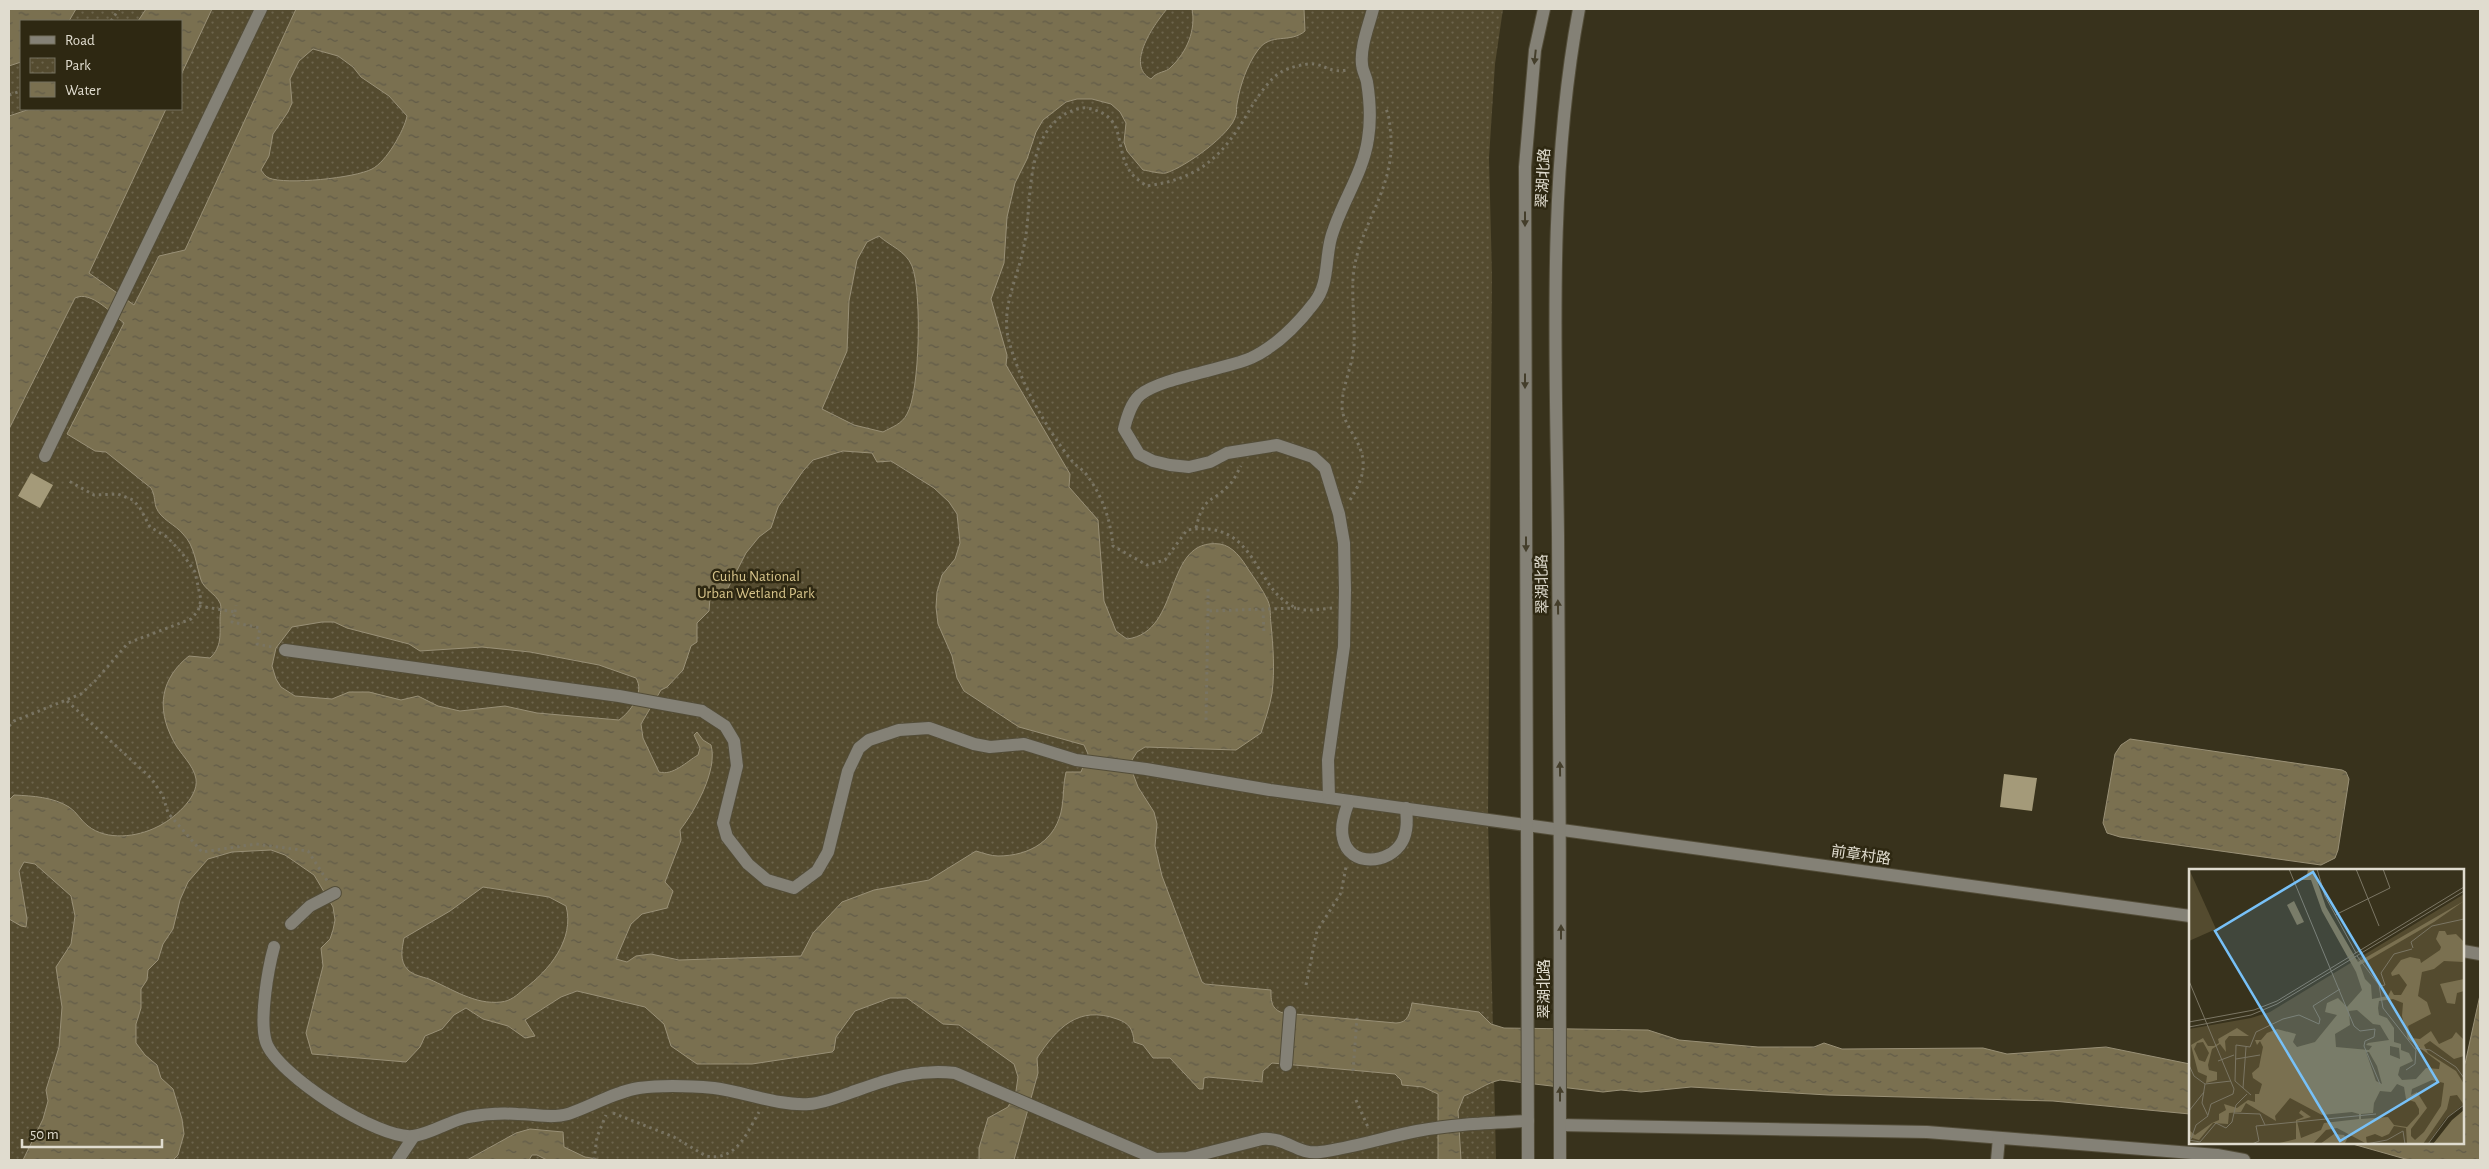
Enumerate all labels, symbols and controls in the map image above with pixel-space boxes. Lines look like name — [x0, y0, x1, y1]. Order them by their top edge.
legend — [20, 20, 182, 110]
text: Road — [65, 33, 95, 48]
one-way arrow — [1531, 49, 1539, 65]
text: Park — [65, 58, 91, 73]
text: Water — [65, 83, 101, 98]
street label: 翠湖北路 — [1532, 148, 1553, 208]
one-way arrow — [1521, 211, 1529, 227]
one-way arrow — [1521, 373, 1529, 389]
one-way arrow — [1522, 536, 1530, 552]
street label: 翠湖北路 — [1532, 554, 1551, 614]
park label: Cuihu National Urban Wetland Park — [697, 569, 815, 601]
one-way arrow — [1554, 598, 1562, 614]
one-way arrow — [1556, 761, 1564, 777]
street label: 前章村路 — [1830, 842, 1892, 867]
inset map — [2189, 869, 2464, 1144]
one-way arrow — [1557, 923, 1565, 939]
street label: 翠湖北路 — [1535, 959, 1552, 1019]
one-way arrow — [1556, 1086, 1564, 1102]
scale bar — [22, 1116, 162, 1148]
text: 50 m — [30, 1127, 59, 1142]

